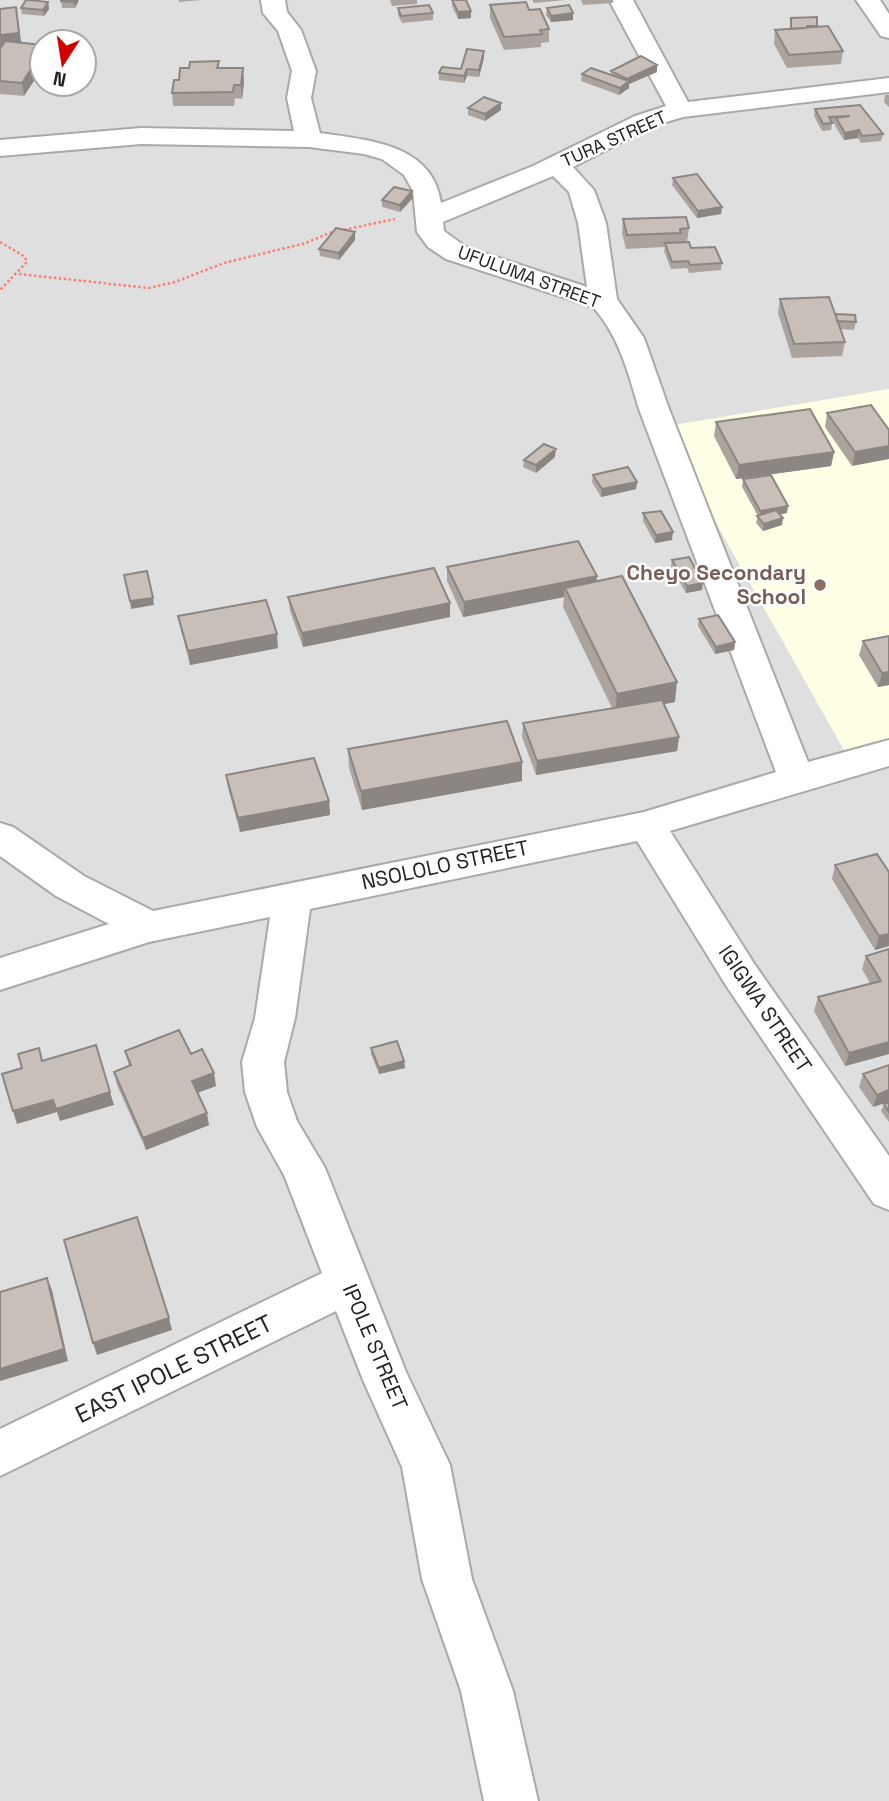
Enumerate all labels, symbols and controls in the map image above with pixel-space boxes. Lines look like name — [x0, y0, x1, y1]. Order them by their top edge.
north arrow — [28, 28, 98, 98]
text: N — [51, 66, 68, 93]
street label: TURA STREET — [558, 105, 670, 172]
street label: UFULUMA STREET — [455, 240, 604, 313]
place label: Cheyo Secondary School — [627, 559, 806, 610]
marker: Cheyo Secondary School — [812, 577, 828, 593]
street label: NSOLOLO STREET — [359, 834, 531, 895]
street label: IGIGWA STREET — [713, 940, 818, 1078]
street label: IPOLE STREET — [337, 1280, 414, 1414]
street label: EAST IPOLE STREET — [70, 1307, 278, 1430]

